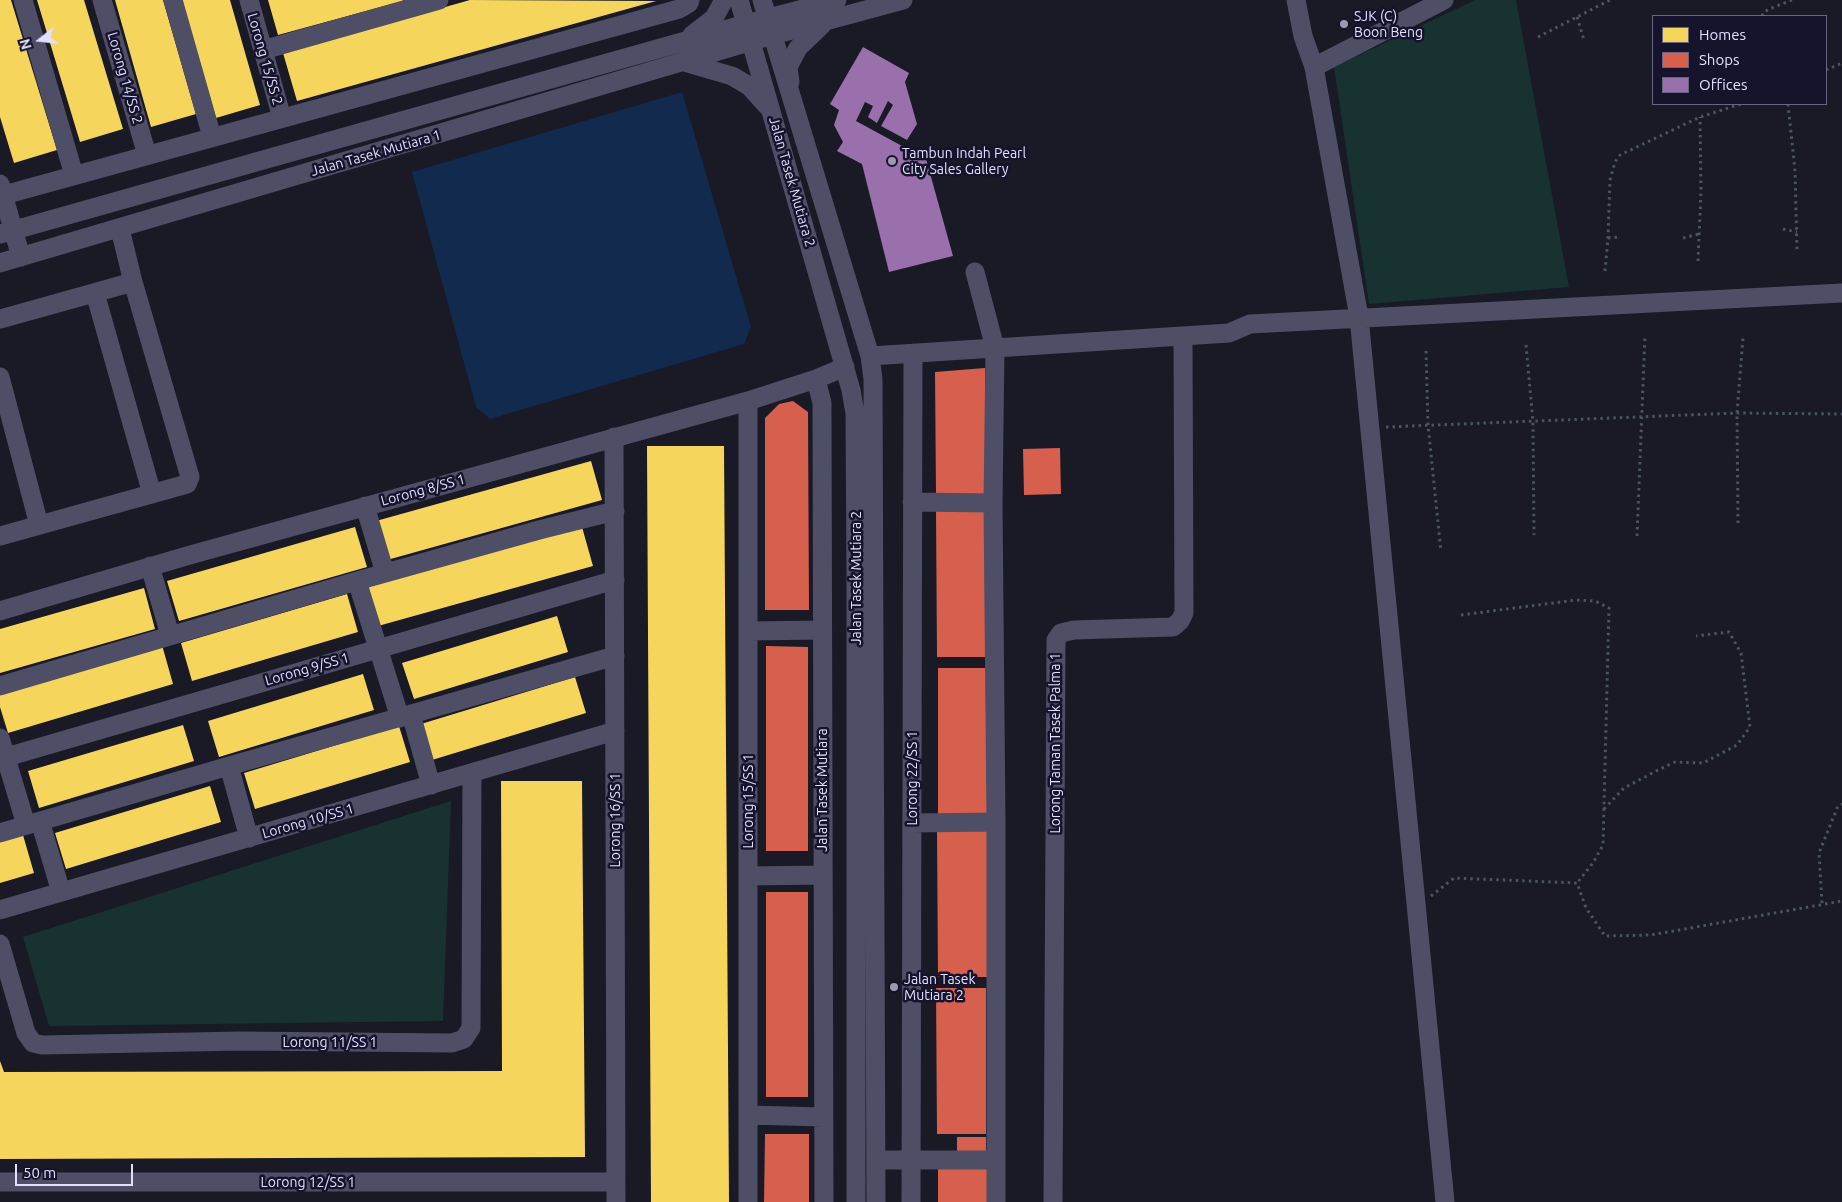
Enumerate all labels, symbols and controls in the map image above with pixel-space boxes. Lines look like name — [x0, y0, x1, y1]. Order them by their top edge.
place label: SJK (C) Boon Beng — [1354, 8, 1423, 40]
street label: Lorong 15/SS 2 — [244, 11, 286, 107]
north arrow — [15, 15, 65, 65]
legend — [1652, 15, 1827, 105]
marker: SJK (C) Boon Beng — [1338, 18, 1350, 30]
text: Homes — [1699, 26, 1746, 43]
street label: Lorong 14/SS 2 — [104, 30, 146, 126]
text: N — [16, 37, 35, 51]
text: Shops — [1699, 51, 1740, 68]
text: Offices — [1699, 76, 1747, 93]
street label: Jalan Tasek Mutiara 2 — [765, 115, 819, 249]
street label: Jalan Tasek Mutiara 1 — [309, 126, 443, 180]
place label: Tambun Indah Pearl City Sales Gallery — [902, 145, 1026, 178]
marker: Tambun Indah Pearl City Sales Gallery — [886, 155, 898, 167]
street label: Lorong 8/SS 1 — [379, 471, 467, 509]
street label: Jalan Tasek Mutiara 2 — [848, 511, 864, 645]
street label: Lorong 9/SS 1 — [263, 649, 351, 689]
street label: Lorong Taman Tasek Palma 1 — [1047, 653, 1063, 833]
street label: Jalan Tasek Mutiara — [814, 728, 830, 852]
street label: Lorong 22/SS 1 — [904, 731, 920, 825]
street label: Lorong 15/SS 1 — [740, 754, 756, 848]
street label: Lorong 16/SS 1 — [607, 773, 623, 867]
street label: Lorong 10/SS 1 — [260, 800, 356, 842]
place label: Jalan Tasek Mutiara 2 — [904, 971, 975, 1004]
marker: Jalan Tasek Mutiara 2 — [888, 981, 900, 993]
street label: Lorong 11/SS 1 — [283, 1034, 377, 1050]
scale bar — [18, 1154, 135, 1186]
text: 50 m — [23, 1164, 56, 1181]
street label: Lorong 12/SS 1 — [261, 1174, 355, 1190]

